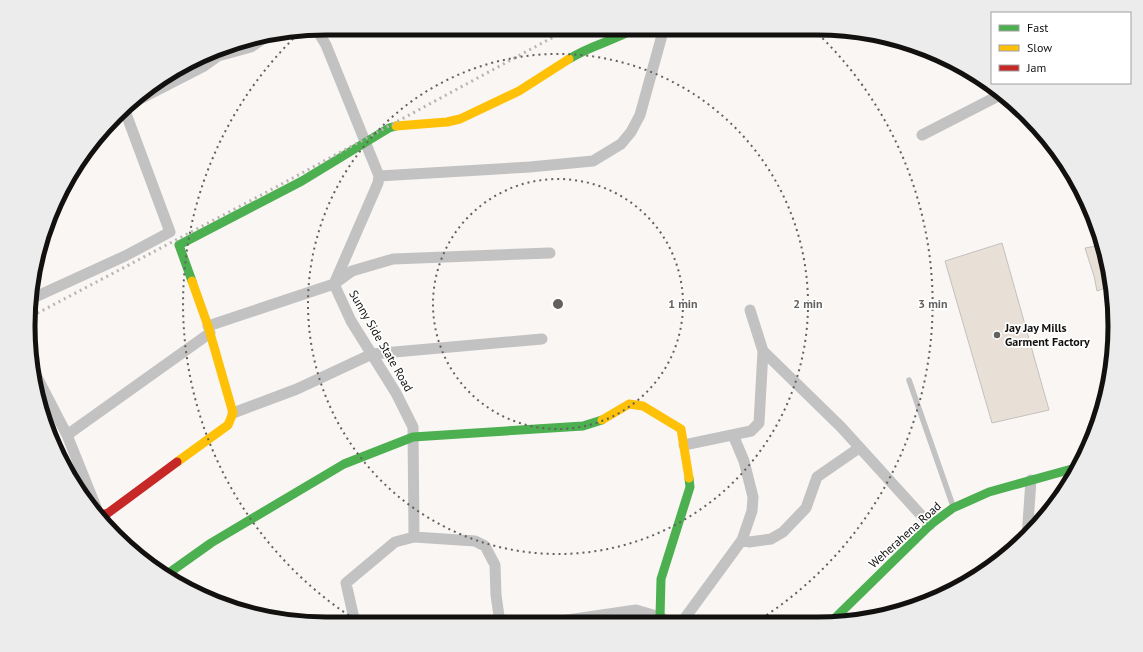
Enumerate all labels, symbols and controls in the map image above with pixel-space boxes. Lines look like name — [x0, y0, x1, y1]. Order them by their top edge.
legend — [991, 12, 1131, 84]
text: Fast — [1027, 20, 1048, 35]
text: Slow — [1027, 40, 1052, 55]
text: Jam — [1026, 60, 1046, 75]
street label: Sunny Side State Road — [346, 287, 417, 394]
text: 1 min — [668, 296, 698, 311]
text: 2 min — [793, 296, 823, 311]
text: 3 min — [918, 296, 948, 311]
centre of rings — [551, 297, 565, 311]
place label: Jay Jay Mills Garment Factory — [1004, 320, 1090, 349]
marker: Jay Jay Mills Garment Factory — [992, 330, 1002, 340]
street label: Weherahena Road — [865, 498, 944, 571]

